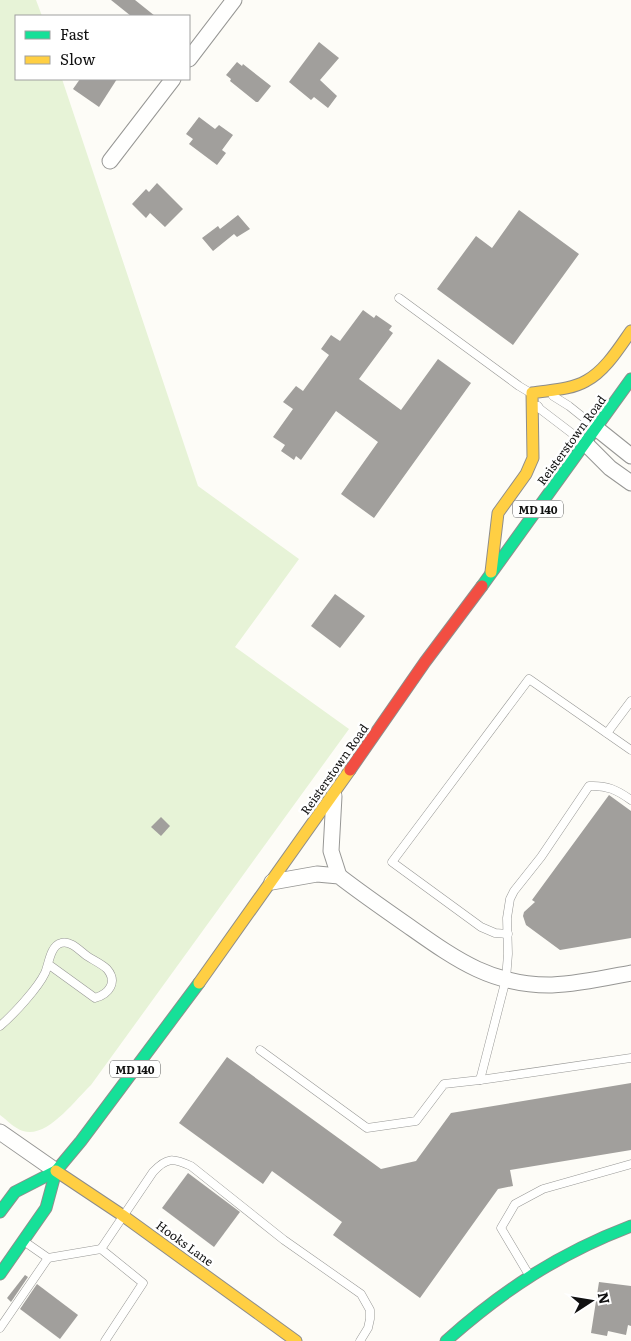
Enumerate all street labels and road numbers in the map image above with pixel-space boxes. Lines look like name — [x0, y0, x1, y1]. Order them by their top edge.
street label: Reisterstown Road — [532, 391, 610, 489]
road number: MD 140 — [513, 500, 563, 518]
street label: Reisterstown Road — [296, 719, 372, 818]
road number: MD 140 — [110, 1060, 160, 1078]
street label: Hooks Lane — [153, 1216, 217, 1270]

